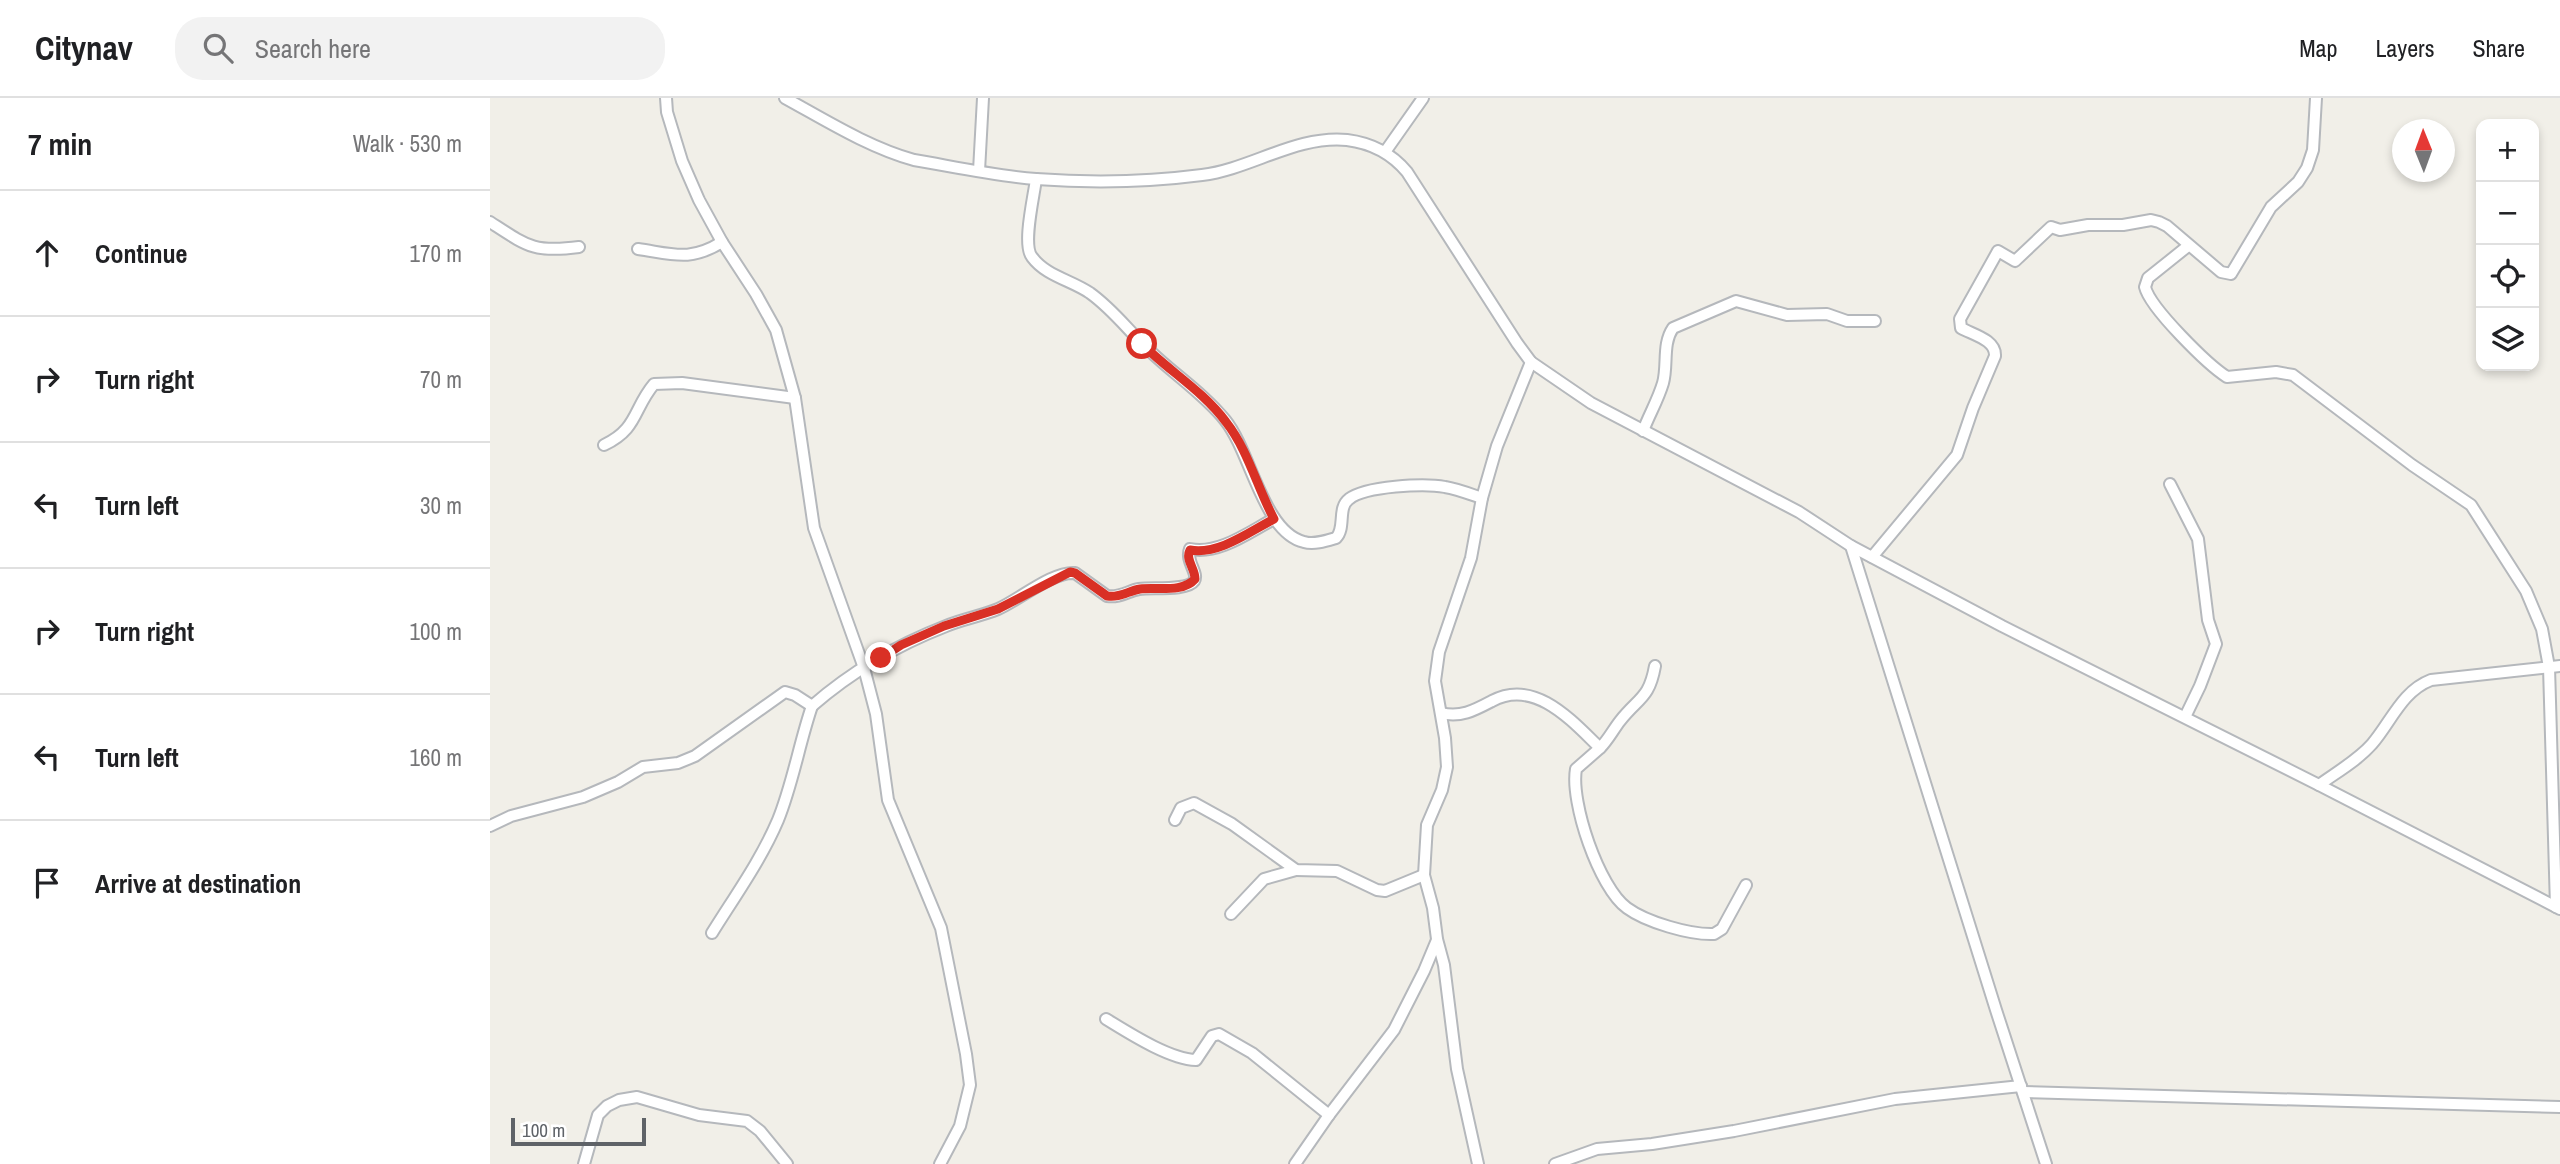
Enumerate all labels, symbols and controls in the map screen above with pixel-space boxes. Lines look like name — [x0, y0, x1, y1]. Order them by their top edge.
search box — [175, 17, 665, 80]
text: Citynav — [35, 26, 133, 70]
icon: search — [199, 29, 237, 67]
text: Search here — [255, 31, 371, 66]
text: Map — [2299, 32, 2337, 64]
text: Layers — [2375, 32, 2434, 64]
text: Share — [2472, 32, 2525, 64]
north arrow — [2392, 119, 2455, 182]
map controls — [2476, 119, 2539, 371]
button: + — [2476, 119, 2539, 182]
text: 7 min — [28, 124, 92, 164]
text: Walk · 530 m — [353, 128, 462, 159]
button: − — [2476, 182, 2539, 245]
icon: ahead — [28, 234, 66, 272]
text: Continue — [95, 236, 187, 271]
text: 170 m — [410, 238, 462, 269]
button: locate — [2476, 245, 2539, 308]
button: layers — [2476, 308, 2539, 371]
route start — [1126, 328, 1157, 359]
icon: right — [28, 360, 66, 398]
text: Turn right — [95, 362, 194, 397]
text: 70 m — [420, 364, 462, 395]
icon: left — [28, 486, 66, 524]
text: Turn left — [95, 488, 179, 523]
text: 30 m — [420, 490, 462, 521]
icon: right — [28, 612, 66, 650]
text: Turn right — [95, 614, 194, 649]
text: 100 m — [410, 616, 462, 647]
route end — [865, 642, 896, 673]
icon: left — [28, 738, 66, 776]
text: Turn left — [95, 740, 179, 775]
text: 160 m — [410, 742, 462, 773]
icon: arrive — [28, 864, 66, 902]
text: Arrive at destination — [95, 866, 301, 901]
scale bar — [511, 1115, 646, 1147]
text: 100 m — [522, 1117, 565, 1143]

